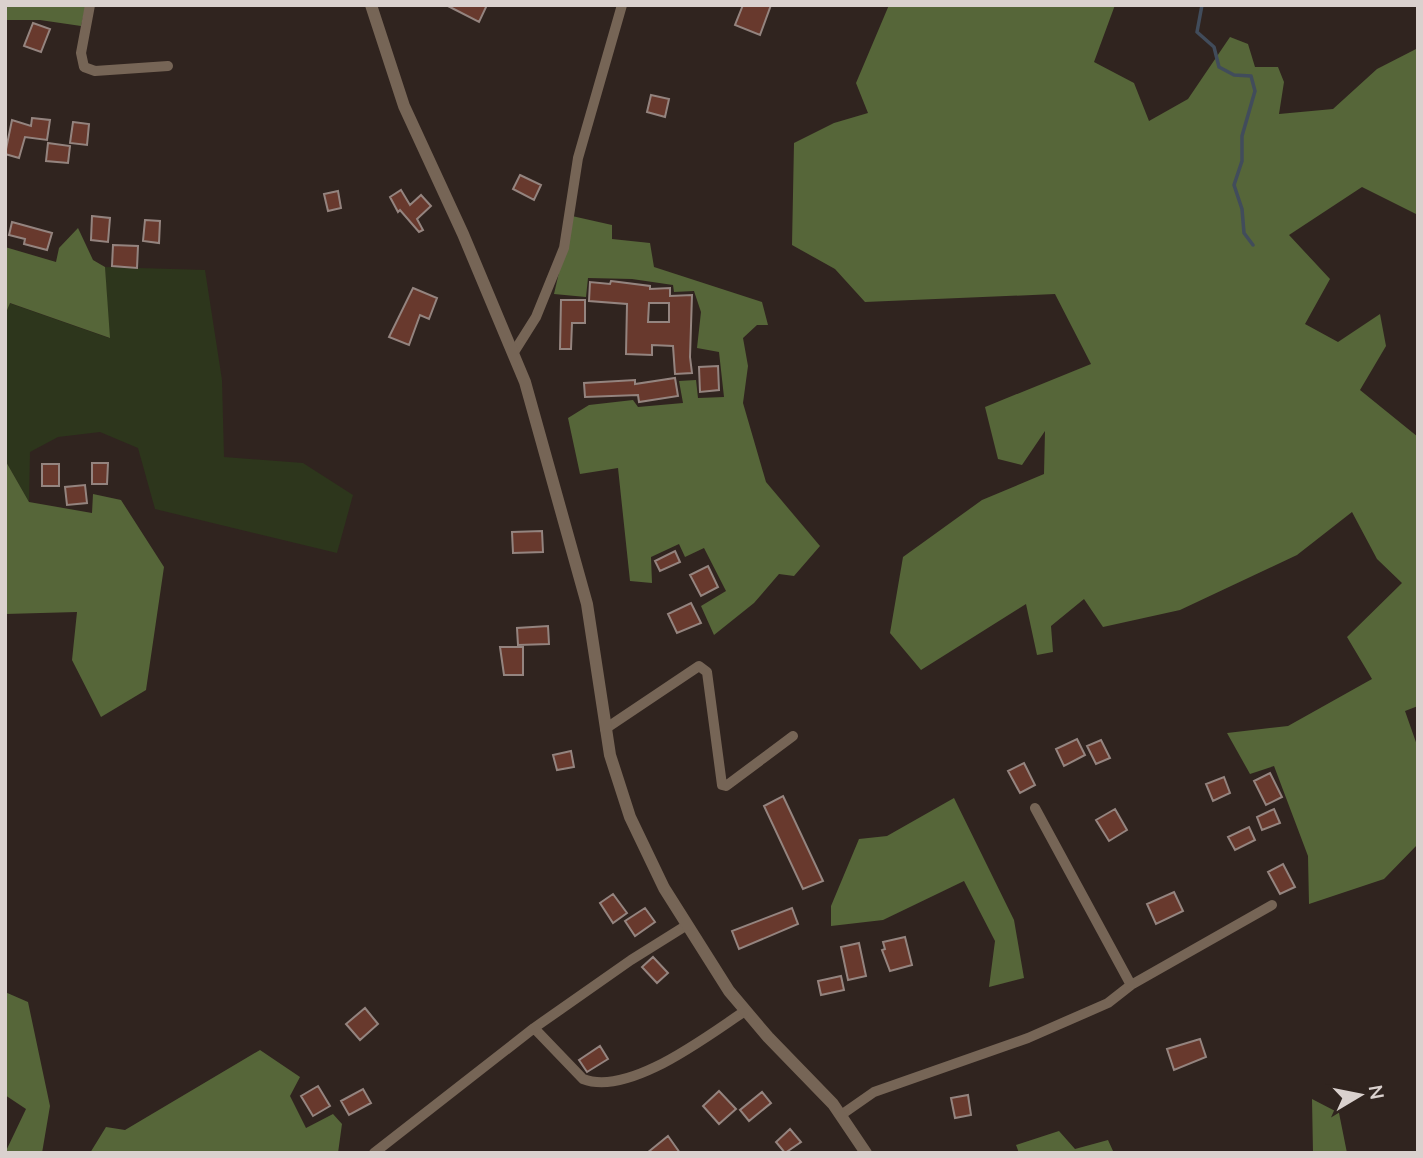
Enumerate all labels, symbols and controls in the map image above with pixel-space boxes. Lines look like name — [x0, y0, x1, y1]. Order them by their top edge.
north arrow — [1325, 1060, 1395, 1130]
text: N — [1364, 1083, 1390, 1101]

